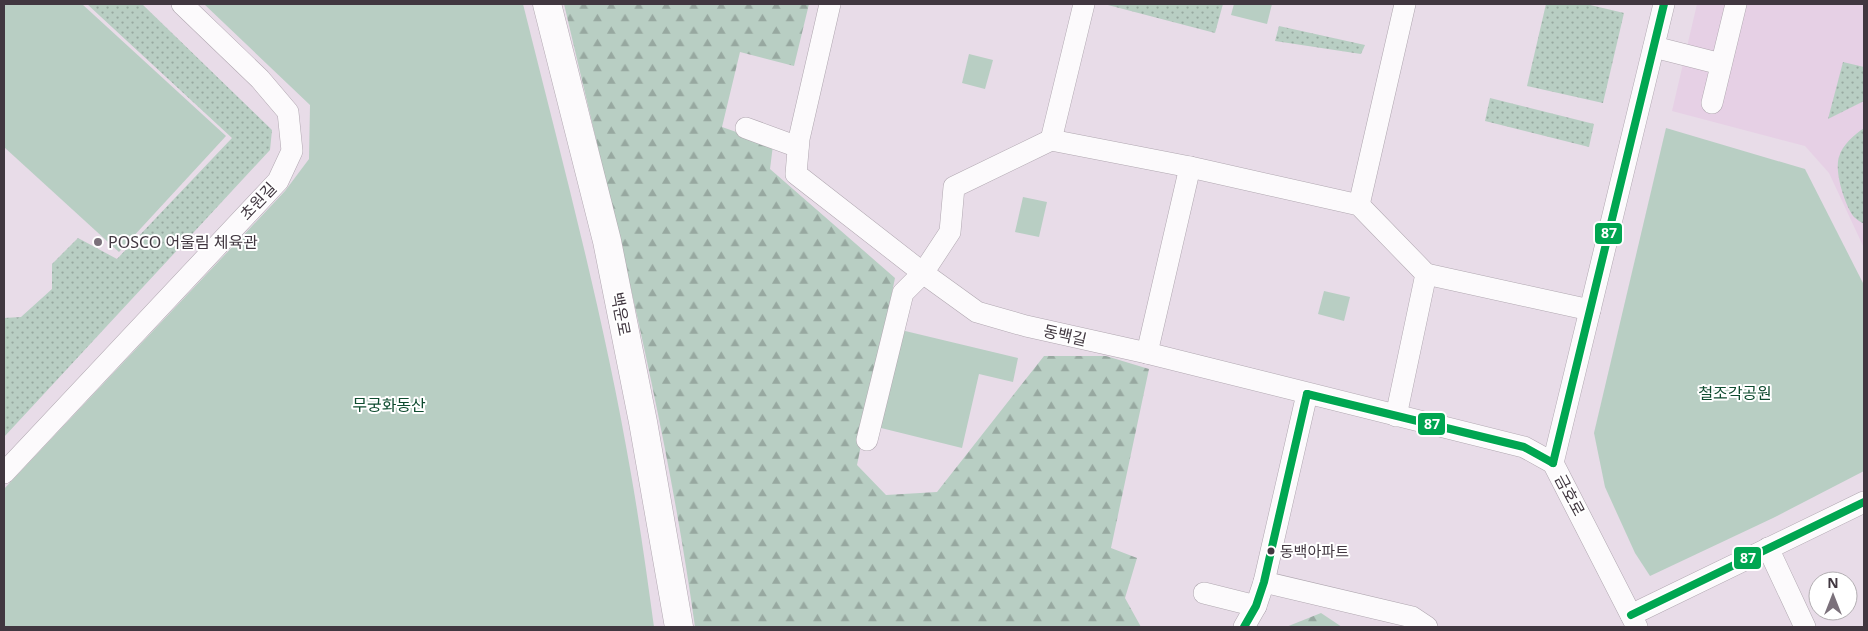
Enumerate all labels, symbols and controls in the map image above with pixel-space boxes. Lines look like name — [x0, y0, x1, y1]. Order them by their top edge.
street label: 초원길 — [235, 177, 281, 225]
line badge: 87 — [1594, 222, 1623, 245]
text: 87 — [1601, 223, 1617, 242]
place label: POSCO 어울림 체육관 — [108, 231, 258, 253]
marker: POSCO 어울림 체육관 — [92, 236, 104, 248]
street label: 백운로 — [606, 290, 636, 338]
street label: 동백길 — [1041, 319, 1089, 351]
park label: 철조각공원 — [1698, 382, 1772, 404]
park label: 무궁화동산 — [352, 394, 426, 416]
line badge: 87 — [1417, 412, 1446, 436]
text: 87 — [1424, 414, 1440, 433]
street label: 금호로 — [1550, 470, 1590, 520]
place label: 동백아파트 — [1280, 541, 1349, 561]
marker: 동백아파트 — [1266, 546, 1276, 556]
line badge: 87 — [1733, 546, 1762, 570]
text: 87 — [1740, 548, 1756, 567]
north arrow — [1808, 571, 1858, 621]
text: N — [1827, 573, 1839, 592]

